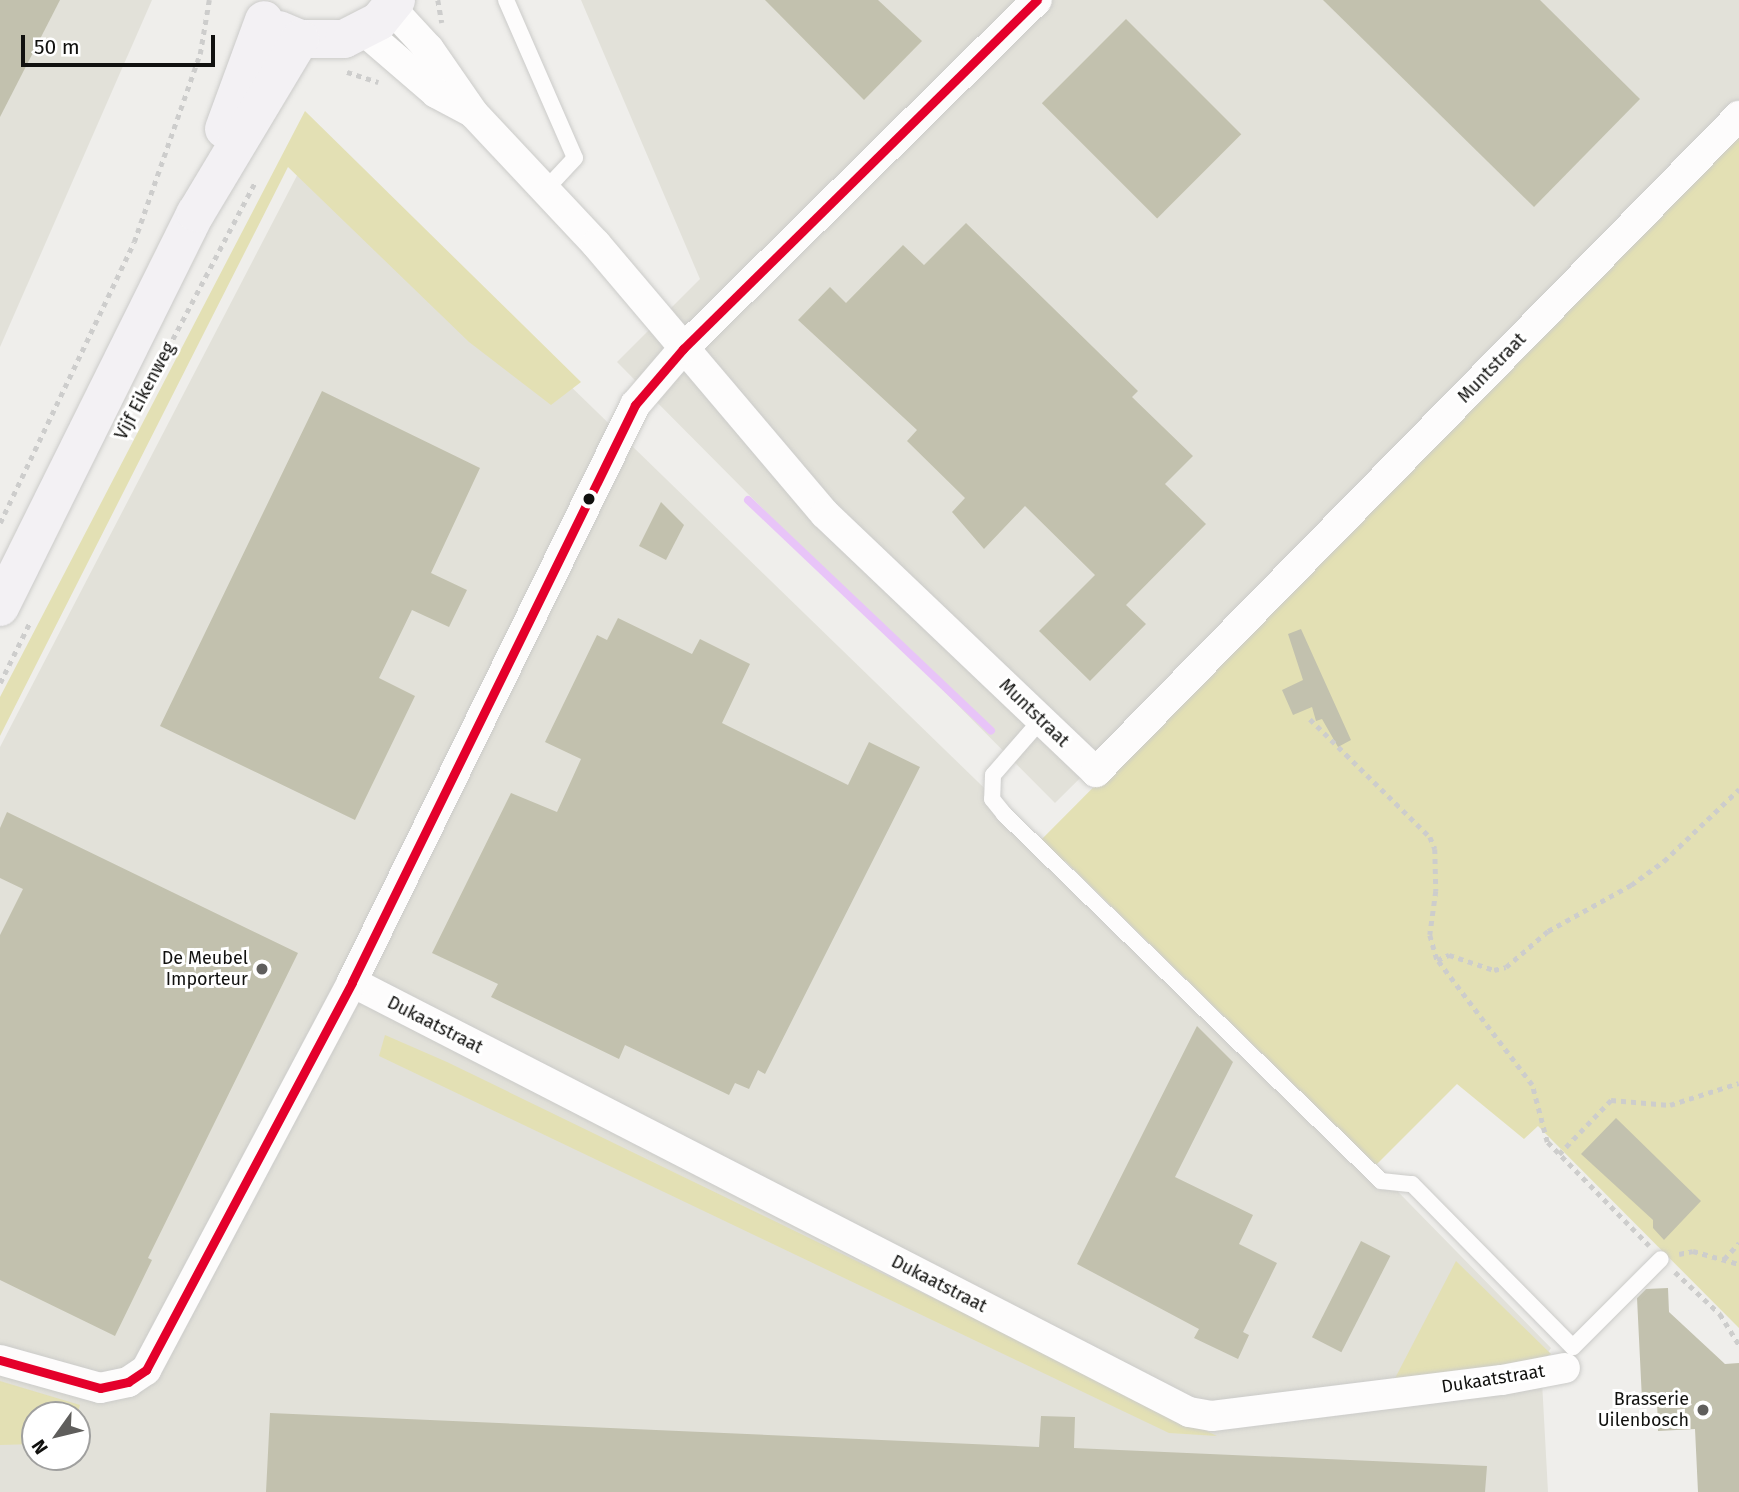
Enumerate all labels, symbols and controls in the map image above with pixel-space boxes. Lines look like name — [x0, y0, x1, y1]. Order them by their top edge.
scale bar — [24, 21, 219, 65]
text: 50 m — [34, 34, 80, 60]
street label: Muntstraat — [1453, 329, 1531, 407]
street label: Vijf Eikenweg — [110, 339, 180, 443]
unlabelled marker — [582, 492, 596, 506]
street label: Muntstraat — [995, 674, 1073, 752]
place label: De Meubel Importeur — [162, 948, 248, 990]
marker: De Meubel Importeur — [254, 961, 270, 977]
street label: Dukaatstraat — [384, 992, 486, 1058]
street label: Dukaatstraat — [888, 1251, 990, 1317]
street label: Dukaatstraat — [1440, 1360, 1546, 1398]
place label: Brasserie Uilenbosch — [1598, 1389, 1689, 1432]
north arrow — [21, 1401, 91, 1471]
marker: Brasserie Uilenbosch — [1695, 1402, 1711, 1418]
text: N — [27, 1435, 53, 1459]

